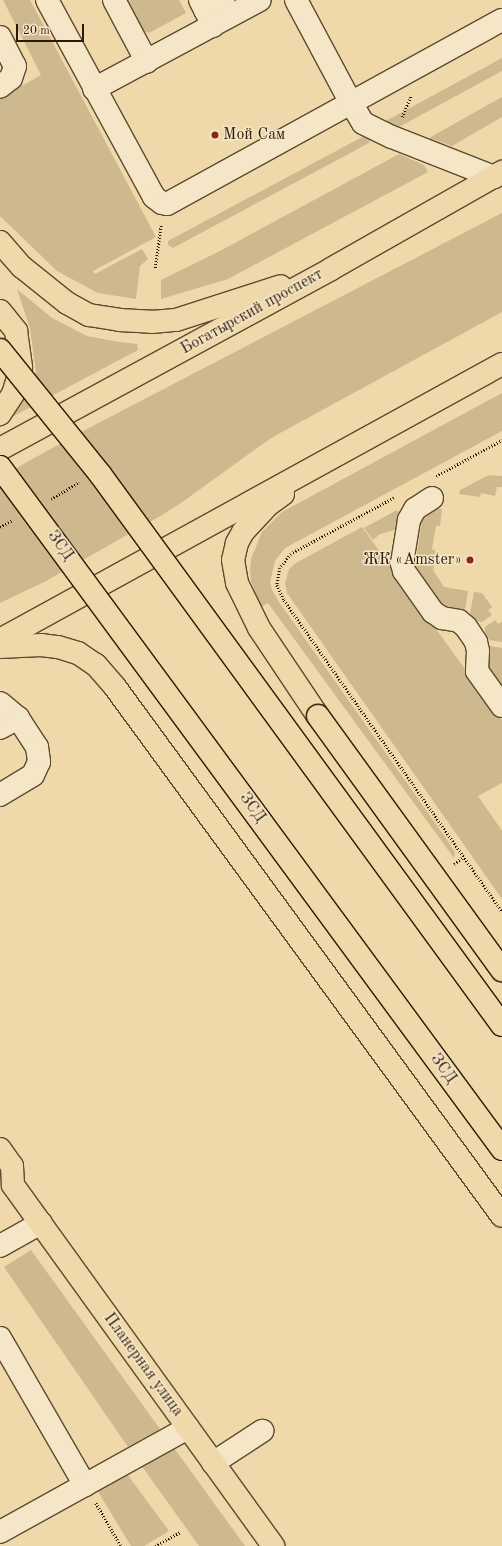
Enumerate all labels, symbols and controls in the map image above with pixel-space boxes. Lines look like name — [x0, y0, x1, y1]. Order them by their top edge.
scale bar — [18, 16, 86, 42]
text: 20 m — [23, 25, 50, 37]
place label: Мой Сам — [223, 125, 285, 145]
marker: Мой Сам — [210, 130, 220, 140]
street label: Богатырский проспект — [178, 265, 326, 359]
street label: ЗСД — [43, 527, 77, 565]
place label: ЖК «Amster» — [363, 550, 462, 570]
marker: ЖК «Amster» — [465, 555, 475, 565]
street label: ЗСД — [235, 789, 269, 827]
street label: ЗСД — [426, 1050, 460, 1088]
street label: Планерная улица — [99, 1309, 187, 1421]

